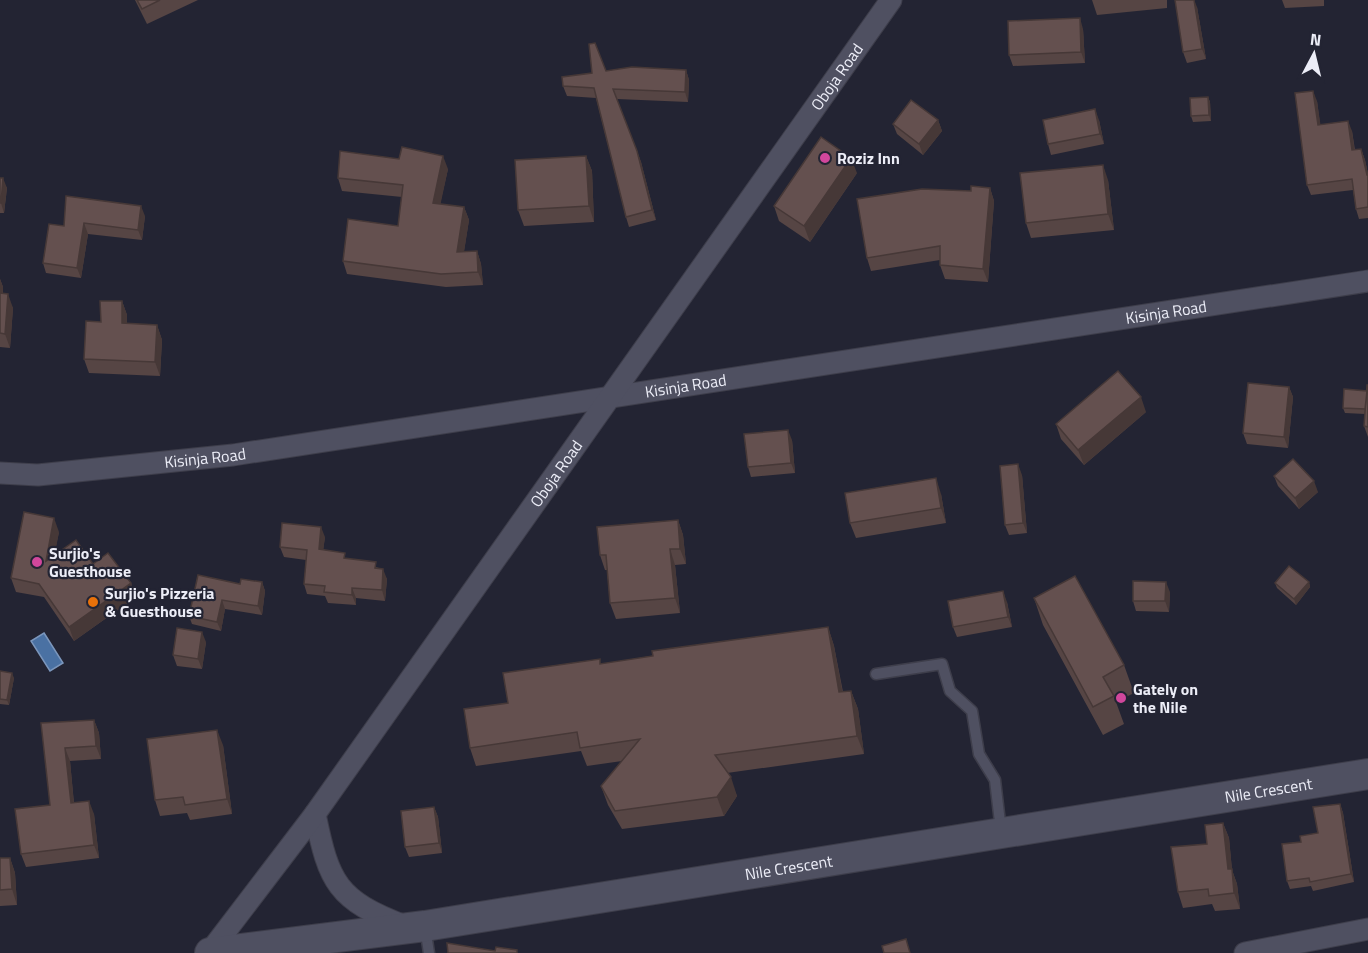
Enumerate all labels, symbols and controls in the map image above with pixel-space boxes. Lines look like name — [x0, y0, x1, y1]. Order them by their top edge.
north arrow — [1284, 24, 1344, 84]
text: N — [1309, 27, 1323, 52]
street label: Oboja Road — [805, 38, 869, 115]
place label: Roziz Inn — [837, 146, 900, 170]
marker: Roziz Inn — [818, 151, 832, 165]
street label: Kisinja Road — [1124, 294, 1208, 330]
street label: Kisinja Road — [643, 368, 728, 404]
street label: Oboja Road — [524, 435, 588, 512]
street label: Kisinja Road — [163, 441, 248, 474]
place label: Surjio's Guesthouse — [49, 541, 131, 583]
marker: Surjio's Guesthouse — [30, 555, 44, 569]
place label: Surjio's Pizzeria & Guesthouse — [105, 581, 215, 623]
marker: Surjio's Pizzeria & Guesthouse — [86, 595, 100, 609]
place label: Gately on the Nile — [1133, 677, 1198, 719]
marker: Gately on the Nile — [1114, 691, 1128, 705]
street label: Nile Crescent — [1223, 771, 1314, 809]
street label: Nile Crescent — [743, 848, 835, 886]

